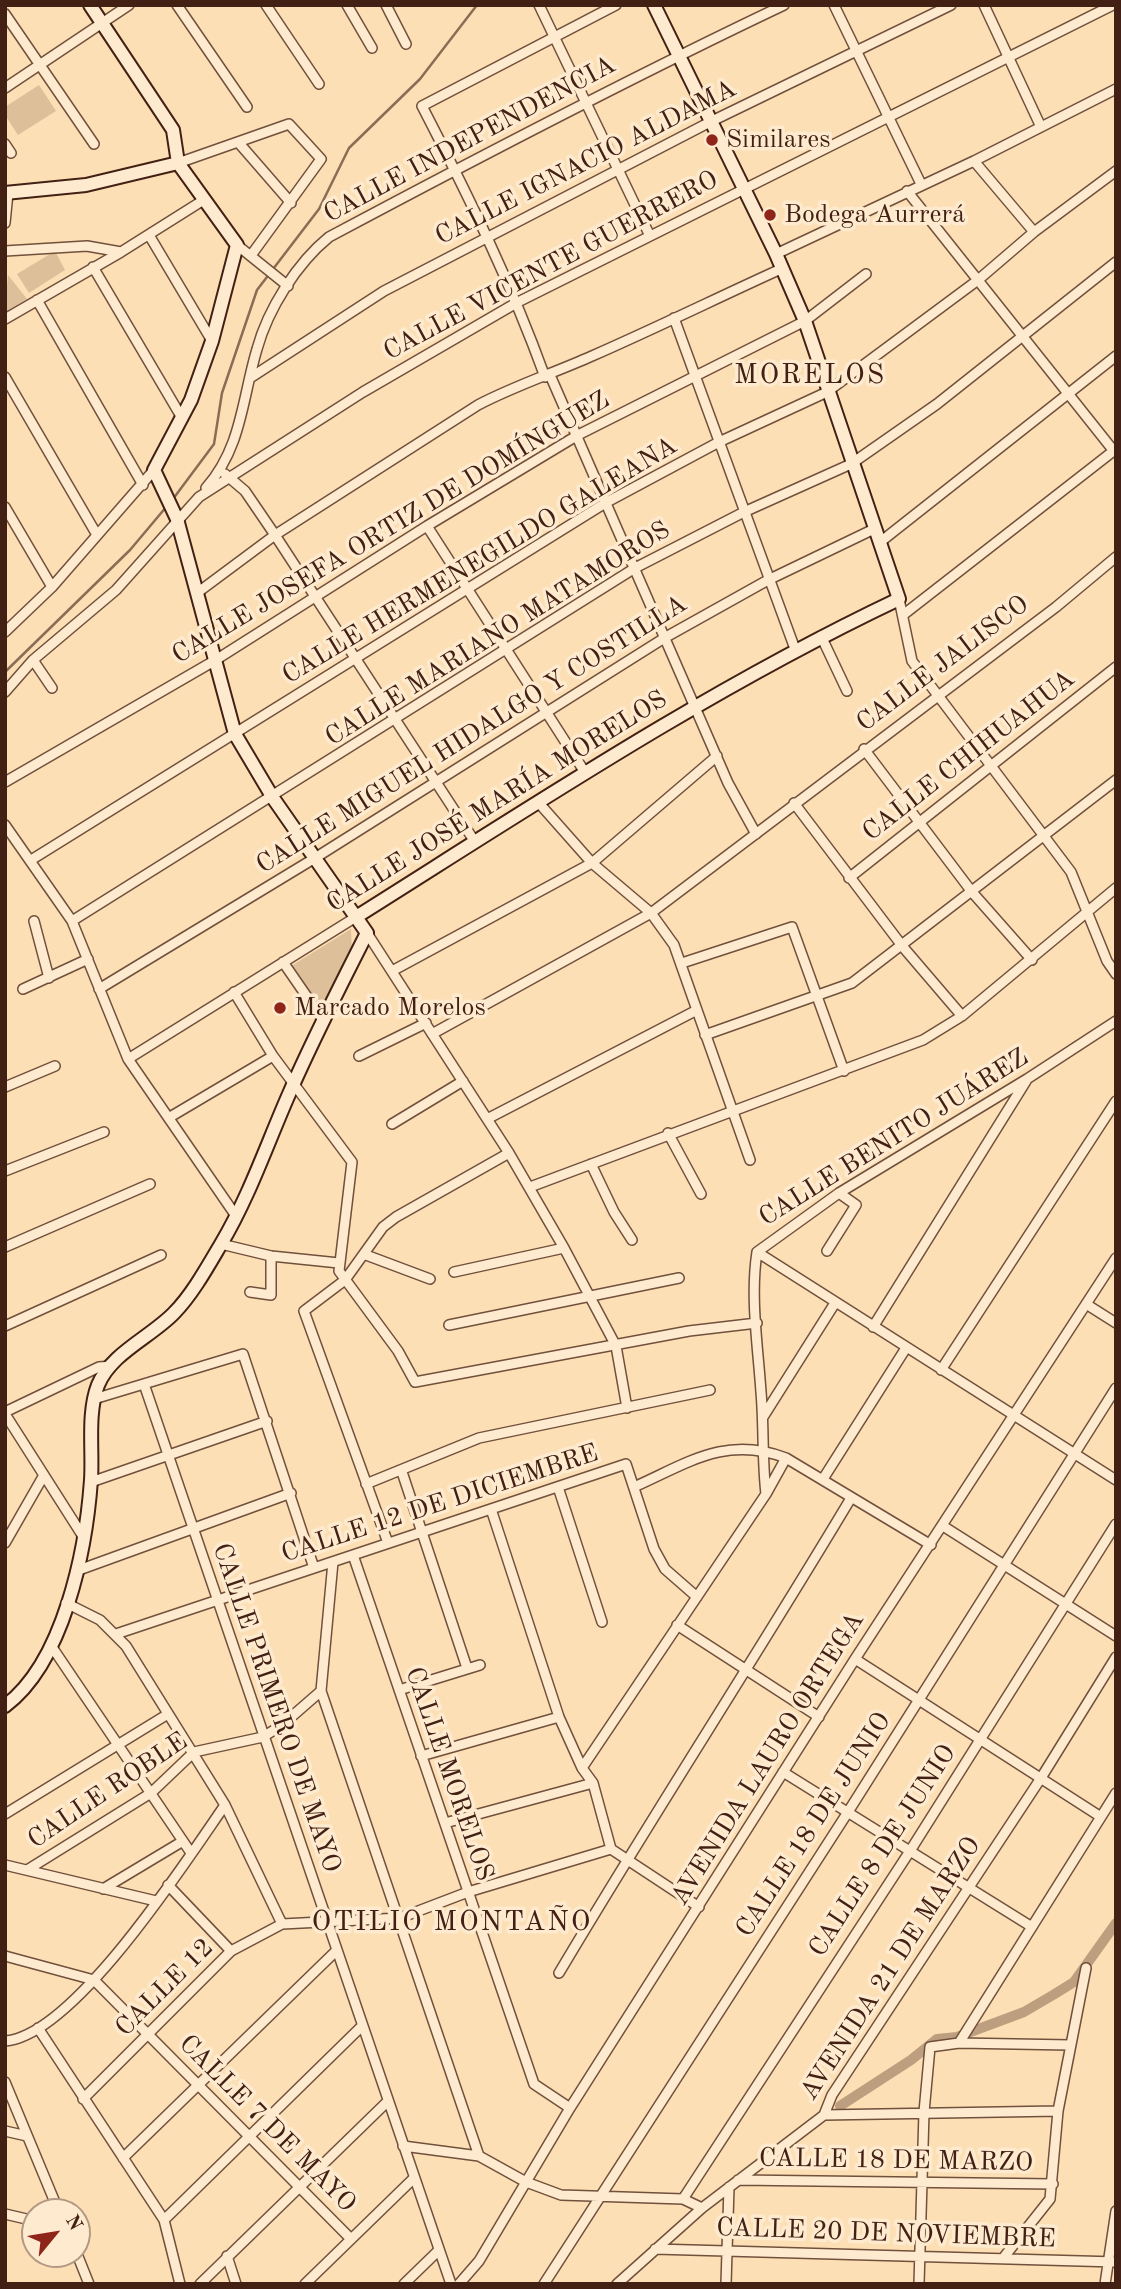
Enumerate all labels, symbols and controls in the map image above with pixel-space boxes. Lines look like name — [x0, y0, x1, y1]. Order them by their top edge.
street label: CALLE INDEPENDENCIA — [319, 50, 621, 230]
street label: CALLE IGNACIO ALDAMA — [430, 73, 742, 253]
place label: Similares — [726, 124, 831, 156]
marker: Similares — [704, 132, 720, 148]
street label: CALLE VICENTE GUERRERO — [378, 164, 724, 368]
place label: Bodega Aurrerá — [784, 199, 965, 231]
marker: Bodega Aurrerá — [762, 207, 778, 223]
district label: MORELOS — [735, 359, 885, 393]
street label: CALLE JOSEFA ORTIZ DE DOMÍNGUEZ — [167, 385, 615, 671]
street label: CALLE HERMENEGILDO GALEANA — [277, 430, 683, 692]
street label: CALLE MARIANO MATAMOROS — [320, 515, 676, 753]
street label: CALLE MIGUEL HIDALGO Y COSTILLA — [251, 589, 693, 881]
street label: CALLE JALISCO — [851, 589, 1035, 739]
street label: CALLE CHIHUAHUA — [857, 664, 1081, 848]
street label: CALLE JOSÉ MARÍA MORELOS — [321, 684, 673, 920]
place label: Marcado Morelos — [294, 992, 486, 1024]
marker: Marcado Morelos — [272, 1000, 288, 1016]
street label: CALLE BENITO JUÁREZ — [754, 1042, 1034, 1234]
street label: CALLE 12 DE DICIEMBRE — [278, 1438, 602, 1570]
street label: CALLE PRIMERO DE MAYO — [205, 1539, 347, 1877]
street label: AVENIDA LAURO ORTEGA — [665, 1606, 871, 1912]
street label: CALLE MORELOS — [398, 1663, 500, 1885]
street label: CALLE 18 DE JUNIO — [730, 1707, 898, 1943]
street label: CALLE ROBLE — [22, 1726, 194, 1856]
street label: CALLE 8 DE JUNIO — [803, 1739, 963, 1963]
street label: AVENIDA 21 DE MARZO — [794, 1831, 988, 2107]
district label: OTILIO MONTAÑO — [313, 1906, 591, 1940]
street label: CALLE 12 — [109, 1932, 221, 2044]
street label: CALLE 7 DE MAYO — [172, 2029, 362, 2219]
street label: CALLE 18 DE MARZO — [759, 2143, 1033, 2179]
north arrow — [21, 2198, 91, 2268]
text: N — [61, 2212, 85, 2234]
street label: CALLE 20 DE NOVIEMBRE — [716, 2212, 1056, 2256]

